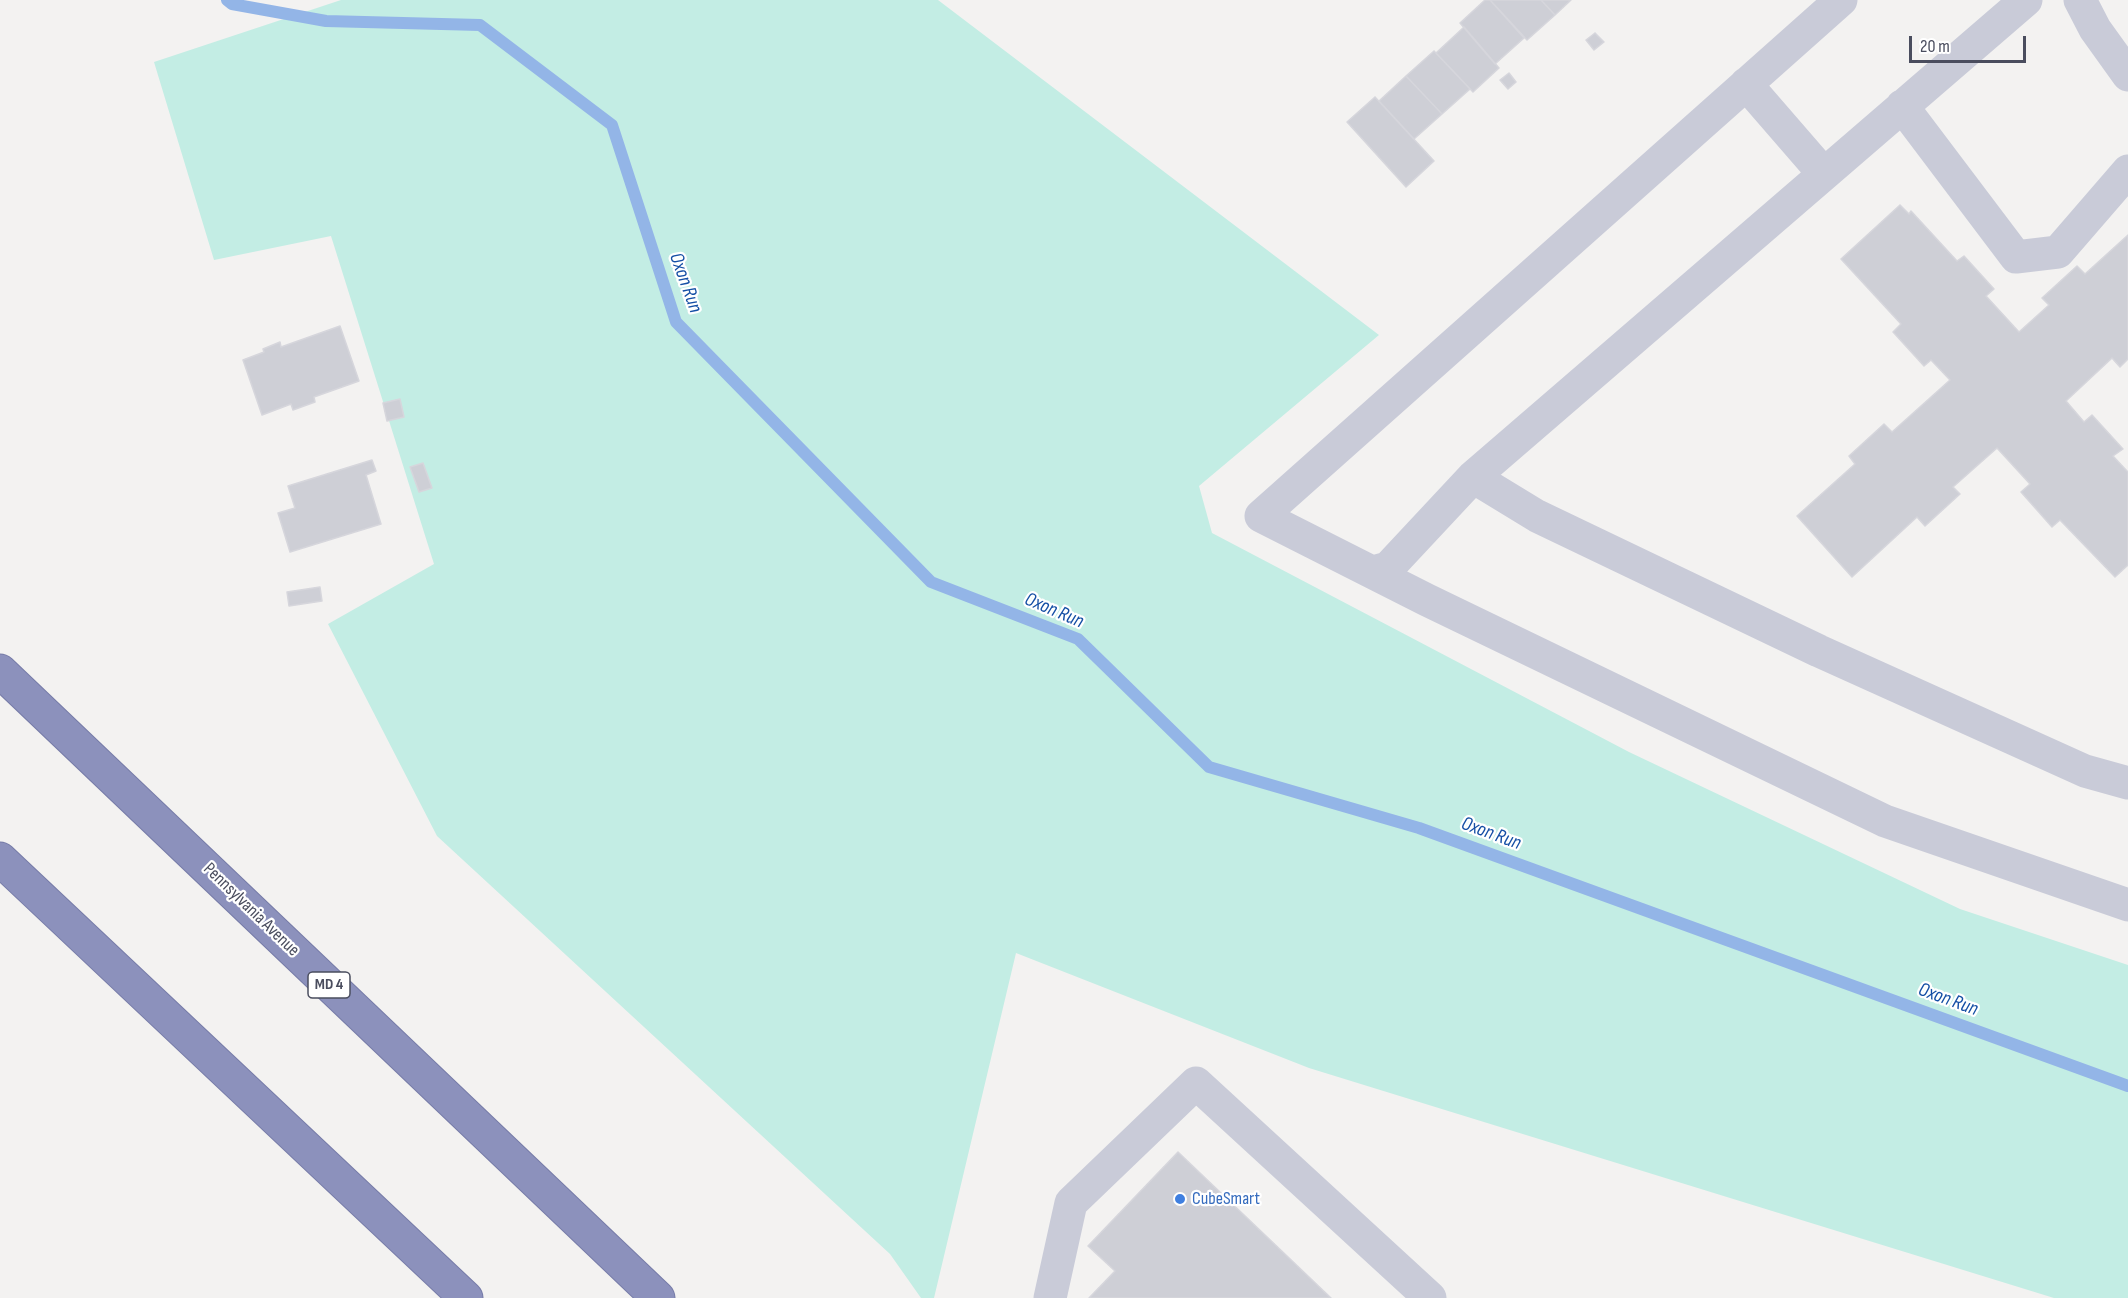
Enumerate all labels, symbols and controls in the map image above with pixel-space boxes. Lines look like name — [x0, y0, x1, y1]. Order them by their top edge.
scale bar — [1912, 24, 2029, 62]
text: 20 m — [1920, 36, 1950, 57]
water label: Oxon Run — [663, 250, 707, 316]
water label: Oxon Run — [1021, 588, 1087, 634]
water label: Oxon Run — [1458, 812, 1524, 856]
street label: Pennsylvania Avenue — [198, 859, 304, 961]
road number: MD 4 — [308, 972, 350, 998]
water label: Oxon Run — [1915, 978, 1981, 1022]
place label: CubeSmart — [1192, 1188, 1260, 1210]
marker: CubeSmart — [1173, 1192, 1187, 1206]

